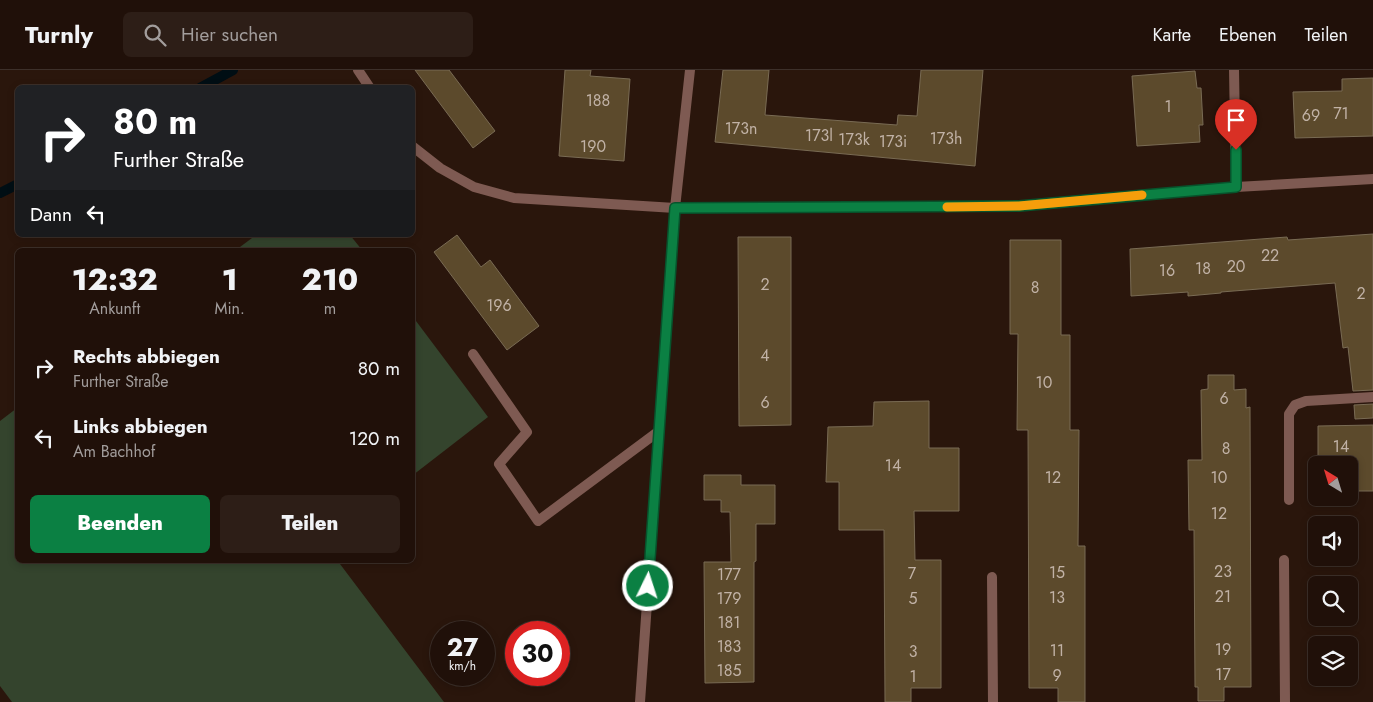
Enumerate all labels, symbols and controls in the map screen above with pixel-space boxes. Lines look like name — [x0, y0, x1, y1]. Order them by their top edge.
search box — [123, 12, 473, 57]
text: Turnly — [25, 17, 93, 52]
icon: search — [141, 21, 169, 49]
text: Hier suchen — [181, 21, 278, 48]
text: Karte — [1152, 22, 1191, 48]
text: Ebenen — [1219, 22, 1277, 48]
text: Teilen — [1305, 22, 1348, 48]
house number: 188 — [586, 89, 610, 112]
house number: 1 — [1164, 95, 1172, 118]
text: 80 m — [113, 97, 197, 147]
pin — [1215, 99, 1257, 150]
house number: 71 — [1333, 102, 1349, 125]
house number: 69 — [1302, 104, 1320, 127]
icon: right — [30, 105, 95, 170]
icon: arrive — [1222, 106, 1250, 134]
house number: 173n — [725, 117, 757, 140]
house number: 173l — [805, 124, 833, 147]
house number: 173h — [930, 127, 962, 150]
house number: 173k — [838, 128, 871, 151]
house number: 173i — [879, 130, 907, 153]
house number: 190 — [580, 135, 606, 158]
text: Further Straße — [113, 143, 244, 175]
icon: left — [82, 200, 110, 228]
text: Dann — [30, 201, 72, 228]
house number: 22 — [1261, 244, 1279, 267]
house number: 20 — [1227, 255, 1245, 278]
house number: 18 — [1195, 257, 1211, 280]
text: 12:32 — [72, 258, 158, 301]
text: 1 — [222, 258, 237, 301]
text: 210 — [302, 258, 358, 301]
house number: 16 — [1159, 259, 1175, 282]
house number: 2 — [760, 273, 770, 296]
house number: 8 — [1031, 276, 1039, 299]
house number: 2 — [1356, 282, 1366, 305]
house number: 196 — [486, 294, 512, 317]
text: Ankunft — [89, 297, 140, 320]
text: Min. — [214, 297, 245, 320]
text: m — [324, 297, 336, 320]
text: Rechts abbiegen — [73, 343, 220, 370]
house number: 4 — [760, 344, 770, 367]
icon: right — [30, 354, 58, 382]
text: 80 m — [358, 355, 400, 382]
text: Further Straße — [73, 370, 168, 393]
house number: 10 — [1036, 371, 1052, 394]
house number: 6 — [1219, 387, 1229, 410]
house number: 6 — [760, 391, 770, 414]
text: Links abbiegen — [73, 413, 208, 440]
icon: left — [30, 424, 58, 452]
text: 120 m — [349, 425, 400, 452]
house number: 14 — [1333, 435, 1349, 458]
house number: 8 — [1222, 437, 1230, 460]
text: Am Bachhof — [73, 440, 155, 463]
house number: 14 — [885, 454, 901, 477]
north arrow — [1308, 456, 1358, 506]
map controls — [1308, 456, 1358, 686]
house number: 12 — [1045, 466, 1061, 489]
house number: 10 — [1211, 466, 1227, 489]
button: Beenden — [30, 495, 210, 553]
button: Teilen — [220, 495, 400, 553]
house number: 12 — [1211, 502, 1227, 525]
button: sound — [1308, 516, 1358, 566]
position arrow — [621, 559, 673, 611]
house number: 23 — [1214, 560, 1232, 583]
house number: 15 — [1049, 561, 1065, 584]
house number: 7 — [908, 562, 917, 585]
house number: 177 — [717, 563, 742, 586]
button: search — [1308, 576, 1358, 626]
house number: 21 — [1215, 585, 1231, 608]
house number: 13 — [1049, 586, 1065, 609]
house number: 179 — [717, 587, 741, 610]
house number: 5 — [908, 587, 918, 610]
house number: 181 — [717, 611, 741, 634]
speed limit sign: 30 — [505, 621, 570, 686]
text: 27 — [447, 629, 478, 665]
house number: 183 — [717, 635, 742, 658]
button: layers — [1308, 636, 1358, 686]
house number: 19 — [1215, 638, 1231, 661]
house number: 11 — [1050, 639, 1064, 662]
house number: 3 — [909, 640, 918, 663]
text: km/h — [449, 657, 476, 675]
house number: 185 — [717, 659, 741, 682]
house number: 17 — [1215, 663, 1231, 686]
house number: 9 — [1052, 664, 1062, 687]
house number: 1 — [909, 665, 917, 688]

